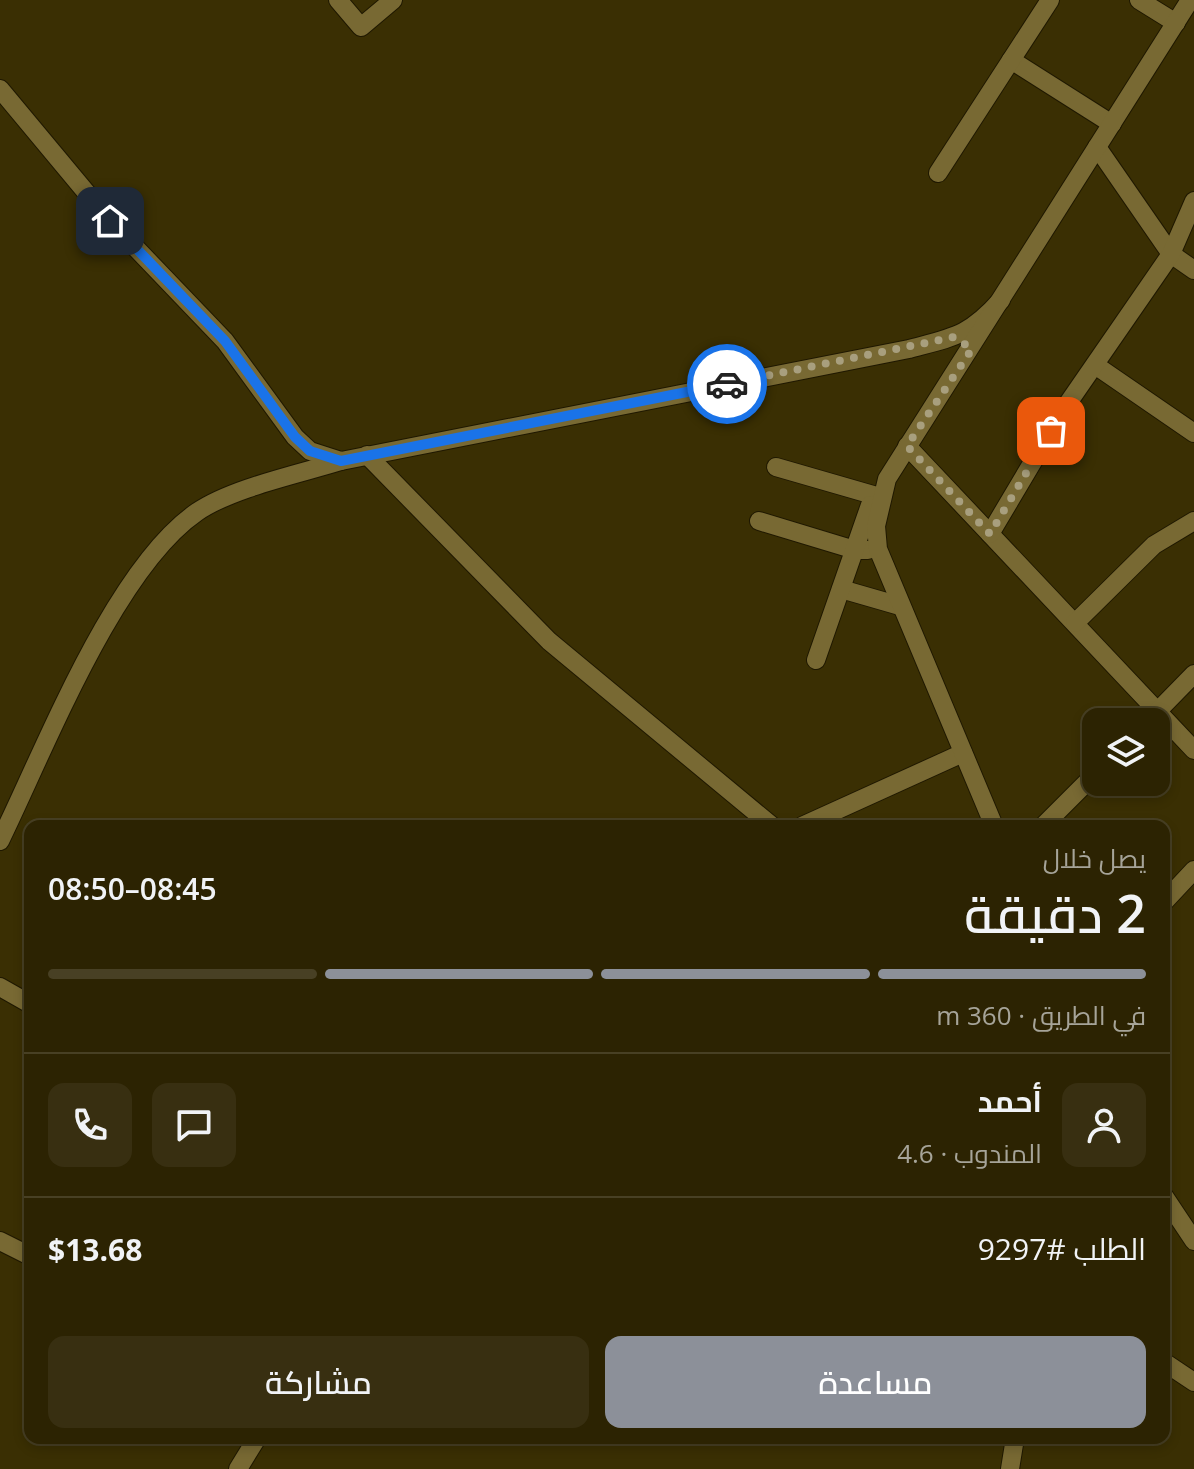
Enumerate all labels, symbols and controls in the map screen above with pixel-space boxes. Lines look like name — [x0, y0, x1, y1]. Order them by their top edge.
pin — [76, 187, 144, 255]
icon: home — [88, 199, 132, 243]
courier — [687, 344, 767, 424]
icon: car — [705, 362, 749, 406]
pin — [1017, 397, 1085, 465]
icon: bag — [1029, 409, 1073, 453]
map controls — [1082, 708, 1170, 796]
button: layers — [1082, 708, 1170, 796]
text: يصل خلال — [1043, 840, 1146, 876]
text: 08:45–08:50 — [48, 868, 217, 909]
text: 2 دقيقة — [964, 877, 1146, 948]
text: في الطريق · 360 m — [936, 997, 1146, 1033]
text: أحمد — [978, 1080, 1042, 1121]
button: phone — [48, 1083, 132, 1167]
button: chat — [152, 1083, 236, 1167]
button: person — [1062, 1083, 1146, 1167]
text: المندوب · 4.6 — [897, 1135, 1042, 1171]
text: الطلب #9297 — [978, 1228, 1146, 1269]
text: $13.68 — [48, 1229, 142, 1270]
button: مشاركة — [48, 1336, 589, 1428]
button: مساعدة — [605, 1336, 1146, 1428]

